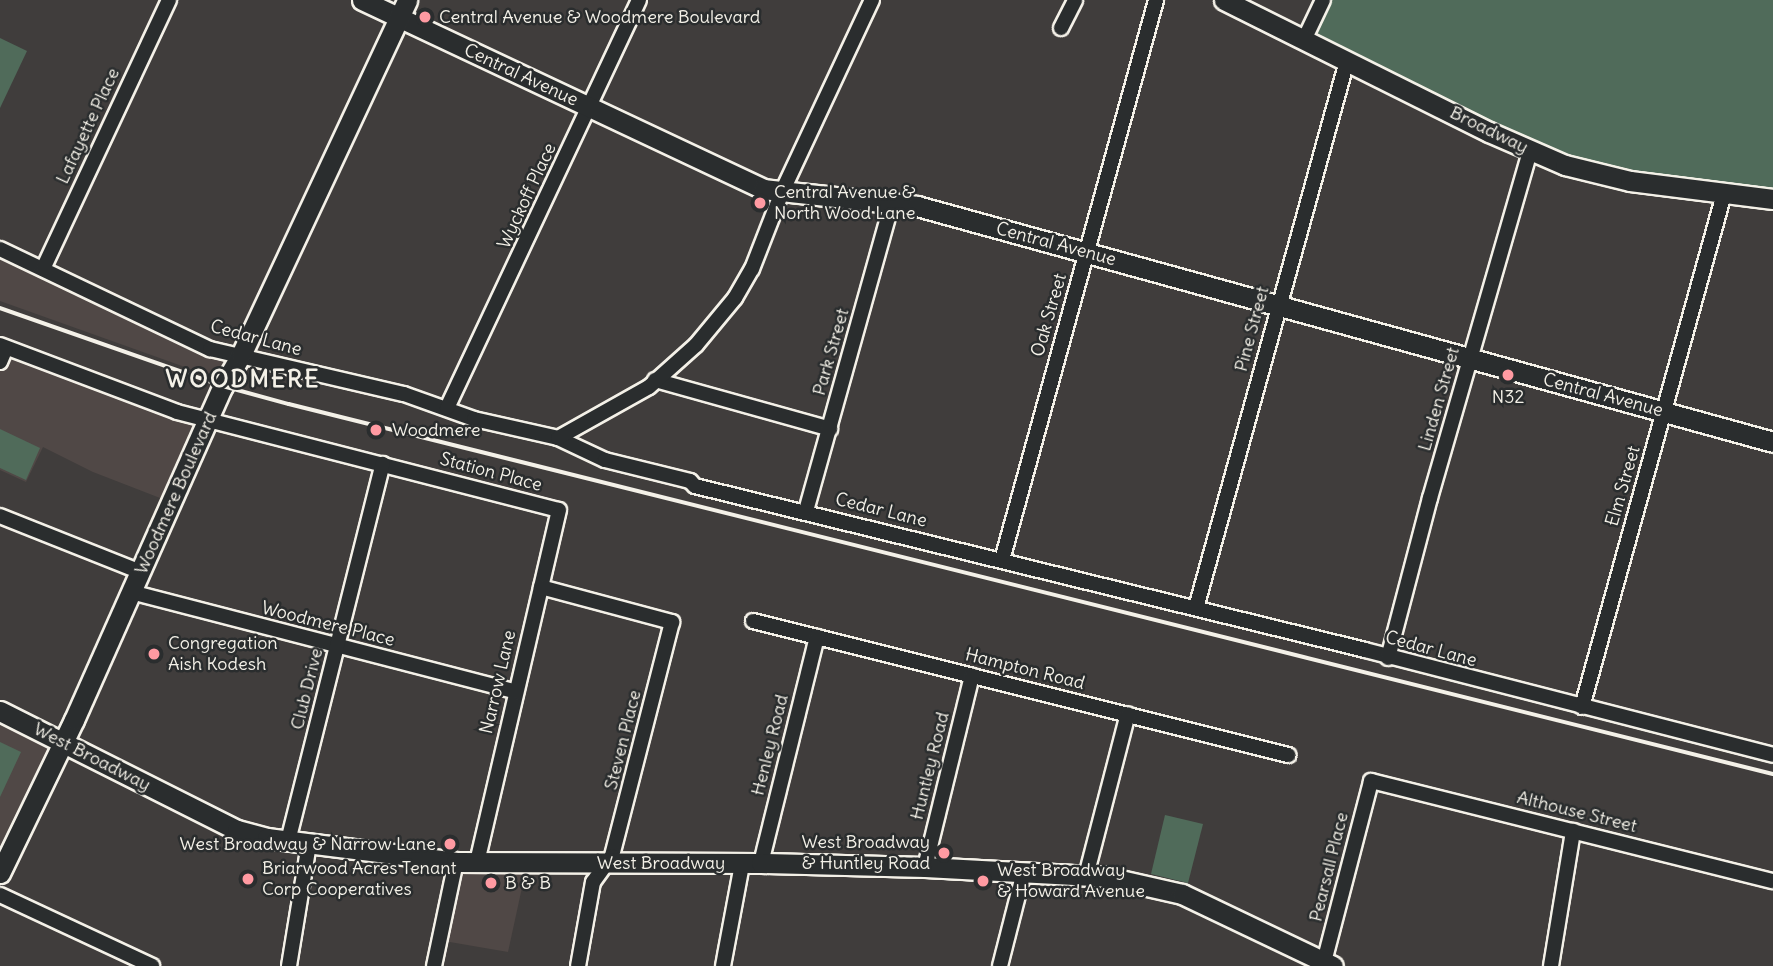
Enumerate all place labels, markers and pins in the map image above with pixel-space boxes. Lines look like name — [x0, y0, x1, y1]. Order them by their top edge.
place label: Central Avenue & Woodmere Boulevard — [439, 6, 760, 28]
marker: Central Avenue & Woodmere Boulevard — [417, 9, 433, 25]
place label: Central Avenue & North Wood Lane — [774, 182, 916, 224]
marker: Central Avenue & North Wood Lane — [752, 195, 768, 211]
marker: N32 — [1500, 367, 1516, 383]
place label: N32 — [1492, 386, 1524, 408]
place label: Woodmere — [392, 419, 481, 441]
marker: Woodmere — [366, 420, 386, 440]
place label: Congregation Aish Kodesh — [168, 633, 278, 676]
marker: Congregation Aish Kodesh — [146, 646, 162, 662]
place label: West Broadway & Huntley Road — [802, 832, 930, 874]
place label: West Broadway & Narrow Lane — [180, 833, 436, 855]
marker: West Broadway & Narrow Lane — [442, 836, 458, 852]
marker: West Broadway & Huntley Road — [936, 845, 952, 861]
place label: Briarwood Acres Tenant Corp Cooperatives — [262, 858, 457, 900]
place label: West Broadway & Howard Avenue — [997, 860, 1145, 903]
marker: Briarwood Acres Tenant Corp Cooperatives — [240, 871, 256, 887]
place label: B & B — [505, 872, 551, 894]
marker: West Broadway & Howard Avenue — [975, 873, 991, 889]
marker: B & B — [483, 875, 499, 891]

